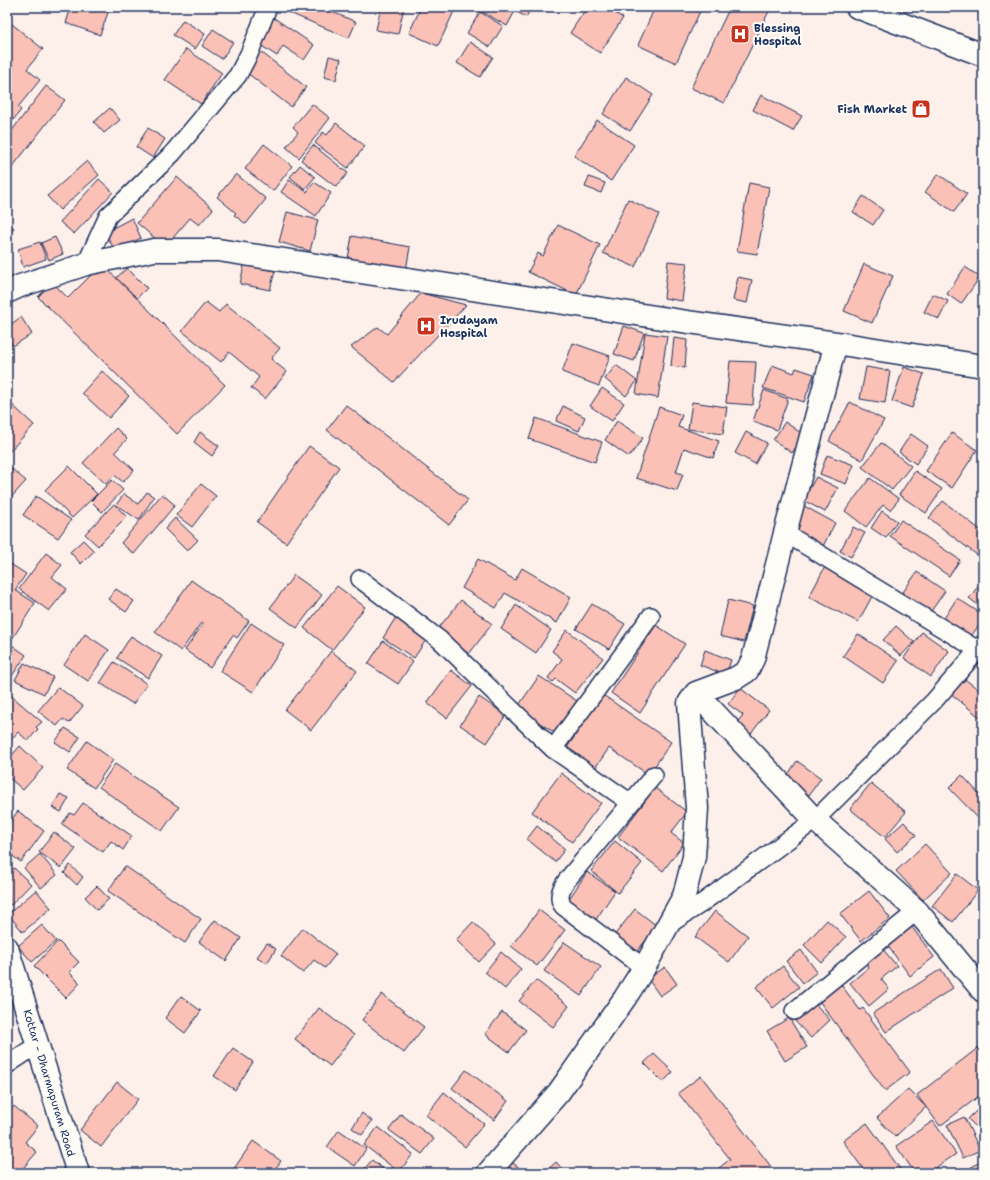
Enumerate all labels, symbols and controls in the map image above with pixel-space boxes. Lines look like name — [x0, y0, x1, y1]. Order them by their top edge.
place label: Blessing Hospital — [754, 21, 802, 49]
hospital icon: Blessing Hospital — [729, 23, 751, 45]
shop icon: Fish Market — [910, 98, 932, 120]
place label: Fish Market — [837, 102, 908, 117]
place label: Irudayam Hospital — [440, 313, 498, 341]
hospital icon: Irudayam Hospital — [415, 315, 437, 337]
street label: Kottar - Dharmapuram Road — [19, 1007, 79, 1159]

